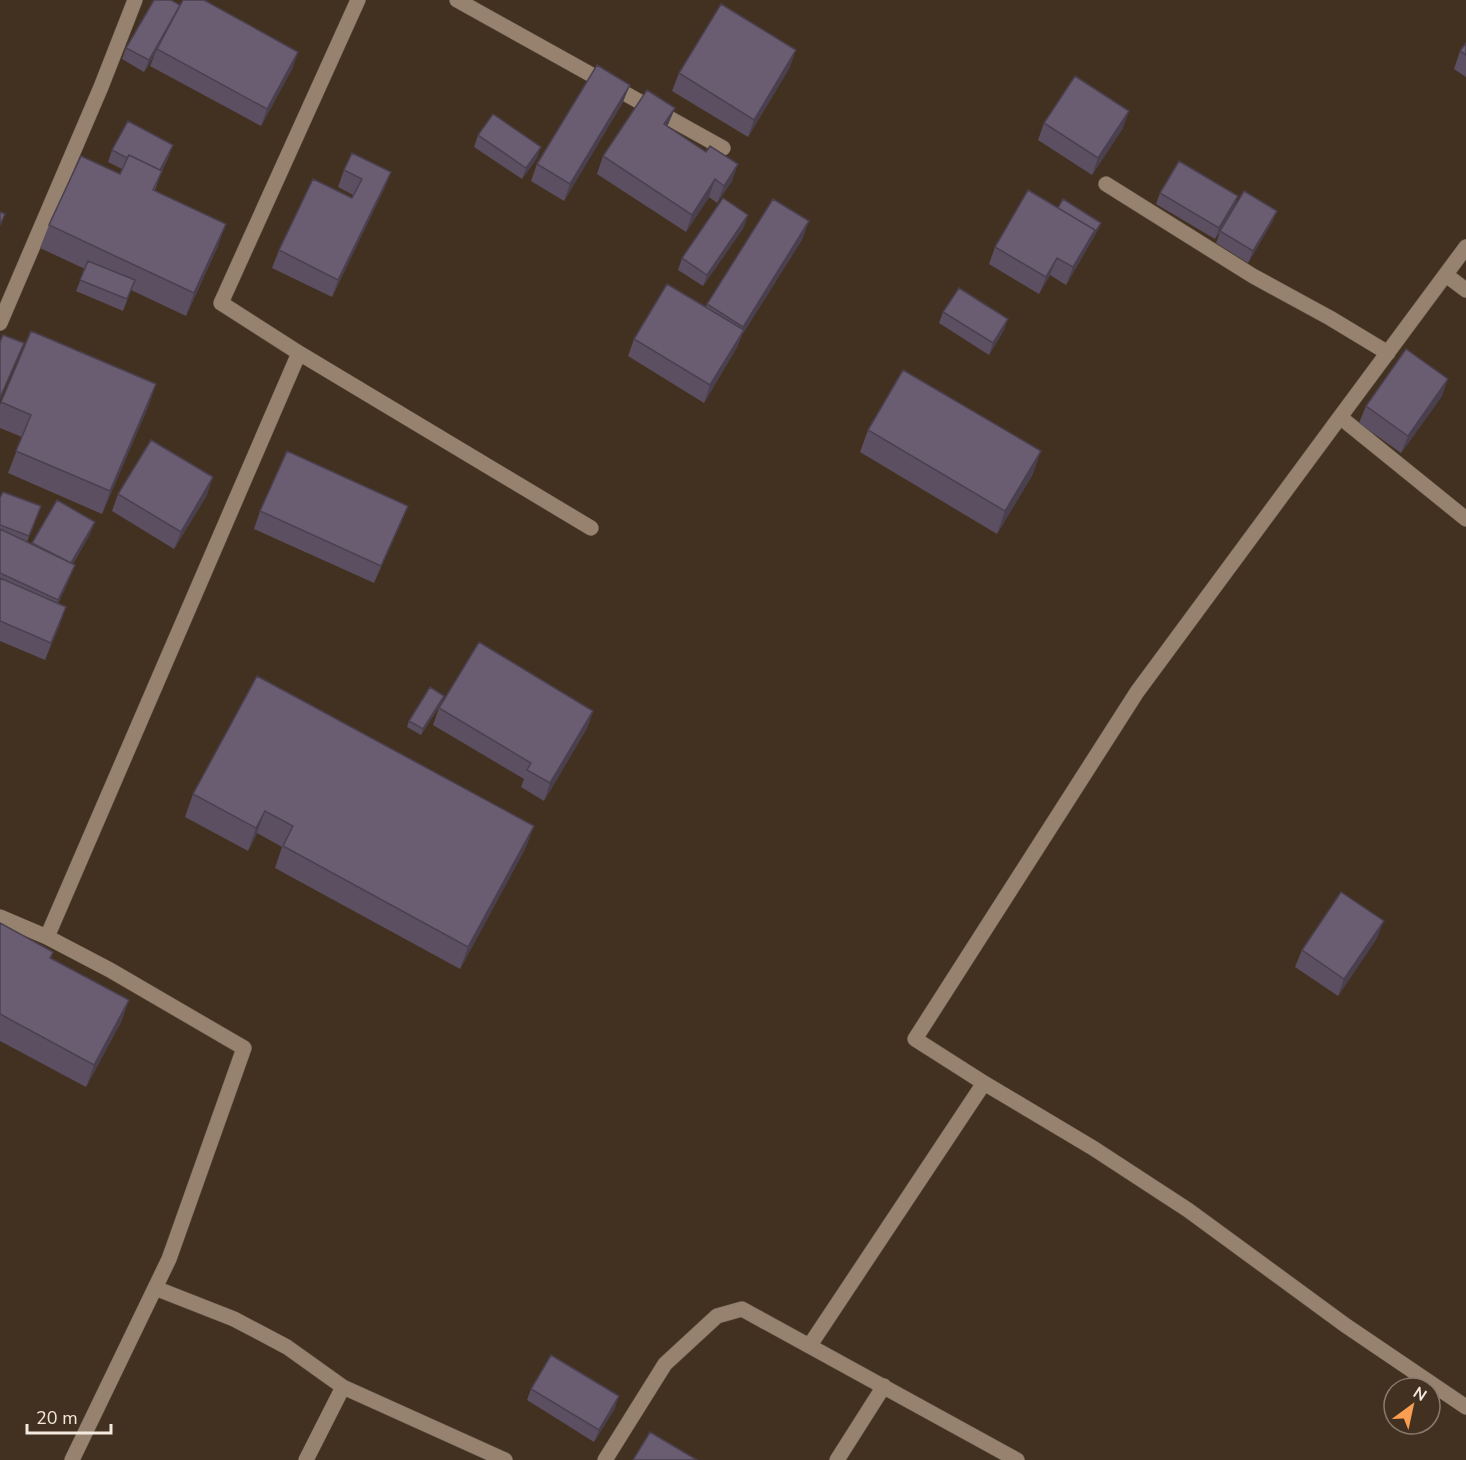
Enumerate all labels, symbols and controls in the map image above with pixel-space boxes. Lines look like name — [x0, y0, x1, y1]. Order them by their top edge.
north arrow — [1382, 1376, 1442, 1436]
text: N — [1409, 1382, 1431, 1407]
scale bar — [27, 1397, 111, 1435]
text: 20 m — [36, 1406, 78, 1430]

